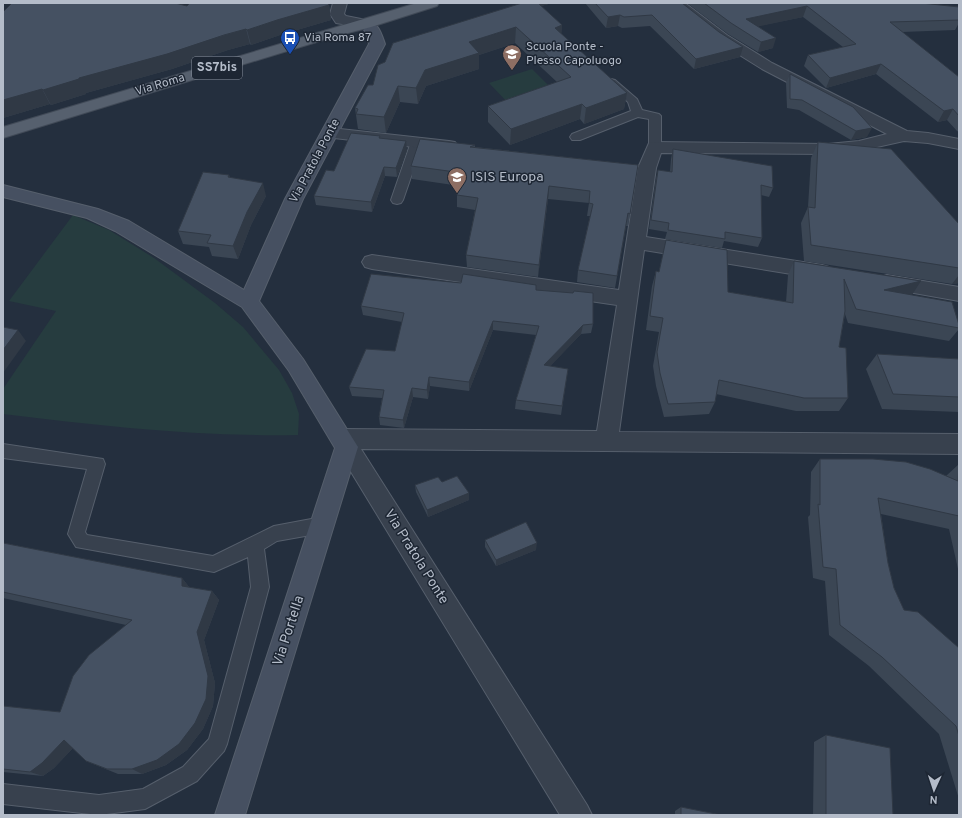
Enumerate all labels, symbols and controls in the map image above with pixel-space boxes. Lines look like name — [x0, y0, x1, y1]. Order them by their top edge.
bus stop icon: Via Roma 87 — [279, 27, 301, 55]
place label: Via Roma 87 — [304, 30, 371, 46]
place label: Scuola Ponte - Plesso Capoluogo — [526, 39, 622, 69]
school or university icon: Scuola Ponte - Plesso Capoluogo — [501, 43, 523, 71]
road number: SS7bis — [192, 57, 242, 79]
street label: Via Roma — [133, 70, 187, 100]
street label: Via Pratola Ponte — [286, 116, 344, 206]
school or university icon: ISIS Europa — [446, 166, 468, 194]
place label: ISIS Europa — [471, 169, 544, 186]
street label: Via Pratola Ponte — [380, 506, 452, 608]
street label: Via Portella — [270, 594, 308, 668]
north arrow — [914, 770, 954, 810]
text: N — [929, 792, 938, 806]

